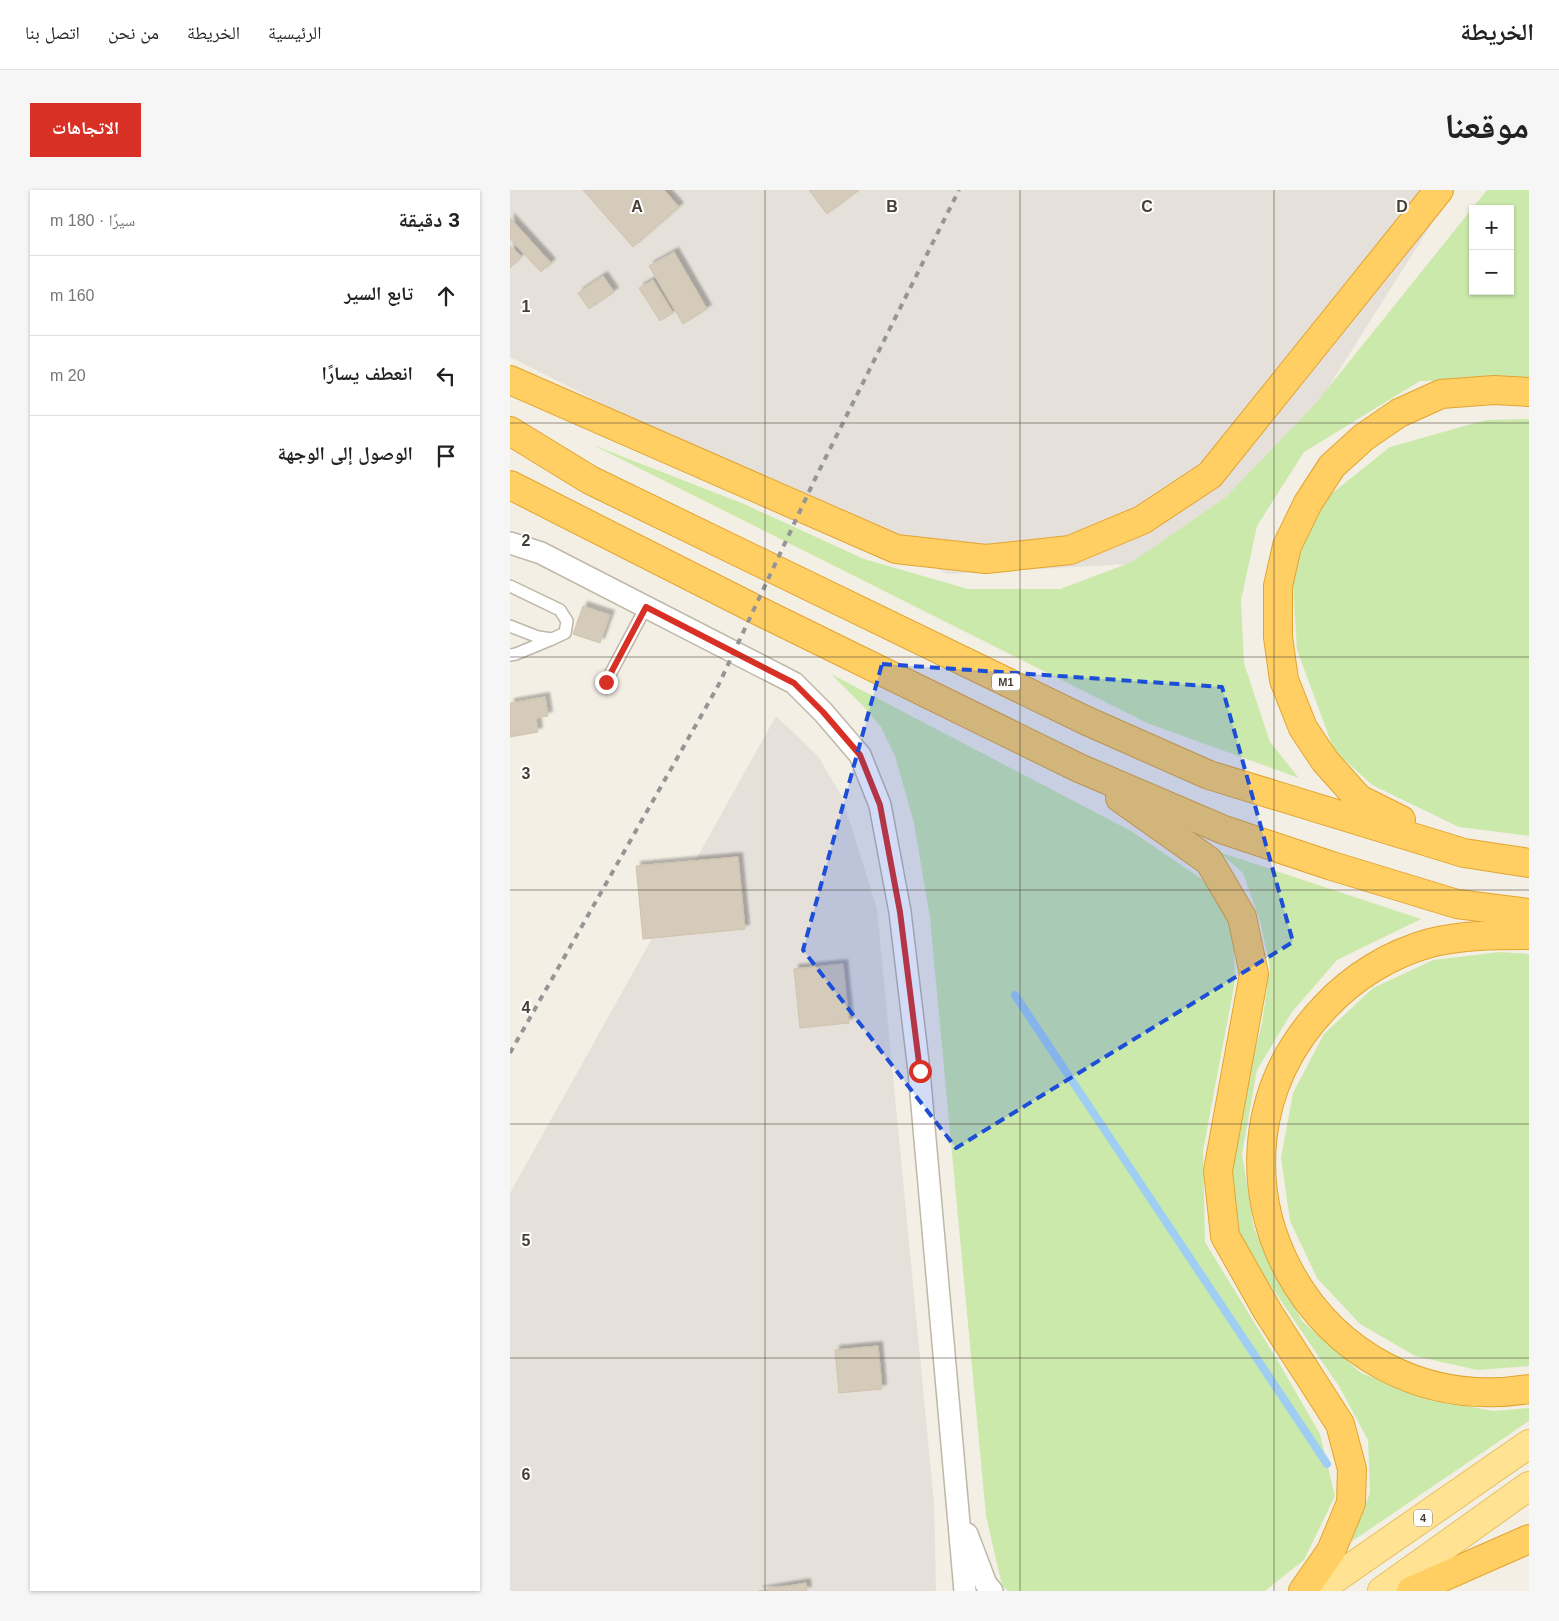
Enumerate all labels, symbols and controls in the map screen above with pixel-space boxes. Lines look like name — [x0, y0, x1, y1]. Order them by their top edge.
text: الخريطة — [1460, 18, 1534, 45]
text: اتصل بنا — [25, 23, 80, 43]
text: من نحن — [108, 23, 159, 43]
text: الخريطة — [187, 23, 240, 43]
text: الرئيسية — [268, 23, 321, 43]
button: الاتجاهات — [30, 103, 141, 157]
text: موقعنا — [1444, 106, 1529, 145]
text: A — [631, 198, 643, 215]
text: B — [886, 198, 898, 215]
text: C — [1141, 198, 1153, 215]
text: D — [1396, 198, 1408, 215]
map controls — [1469, 205, 1514, 295]
button: + — [1469, 205, 1514, 250]
text: 3 دقيقة — [398, 208, 460, 231]
text: سيرًا · 180 m — [50, 212, 135, 229]
button: − — [1469, 250, 1514, 295]
icon: ahead — [432, 282, 460, 310]
text: تابع السير — [344, 283, 413, 304]
text: 160 m — [50, 287, 94, 304]
text: 1 — [522, 298, 531, 315]
icon: left — [432, 362, 460, 390]
text: انعطف يسارًا — [322, 363, 413, 384]
text: 20 m — [50, 367, 86, 384]
icon: arrive — [432, 442, 460, 470]
text: الوصول إلى الوجهة — [277, 443, 413, 464]
text: 2 — [522, 532, 531, 549]
route end — [595, 671, 618, 694]
road number: M1 — [992, 674, 1020, 691]
text: 3 — [522, 765, 531, 782]
text: 4 — [522, 999, 531, 1016]
route start — [909, 1060, 932, 1083]
text: 5 — [522, 1232, 531, 1249]
text: 6 — [522, 1466, 531, 1483]
road number: 4 — [1414, 1510, 1432, 1526]

